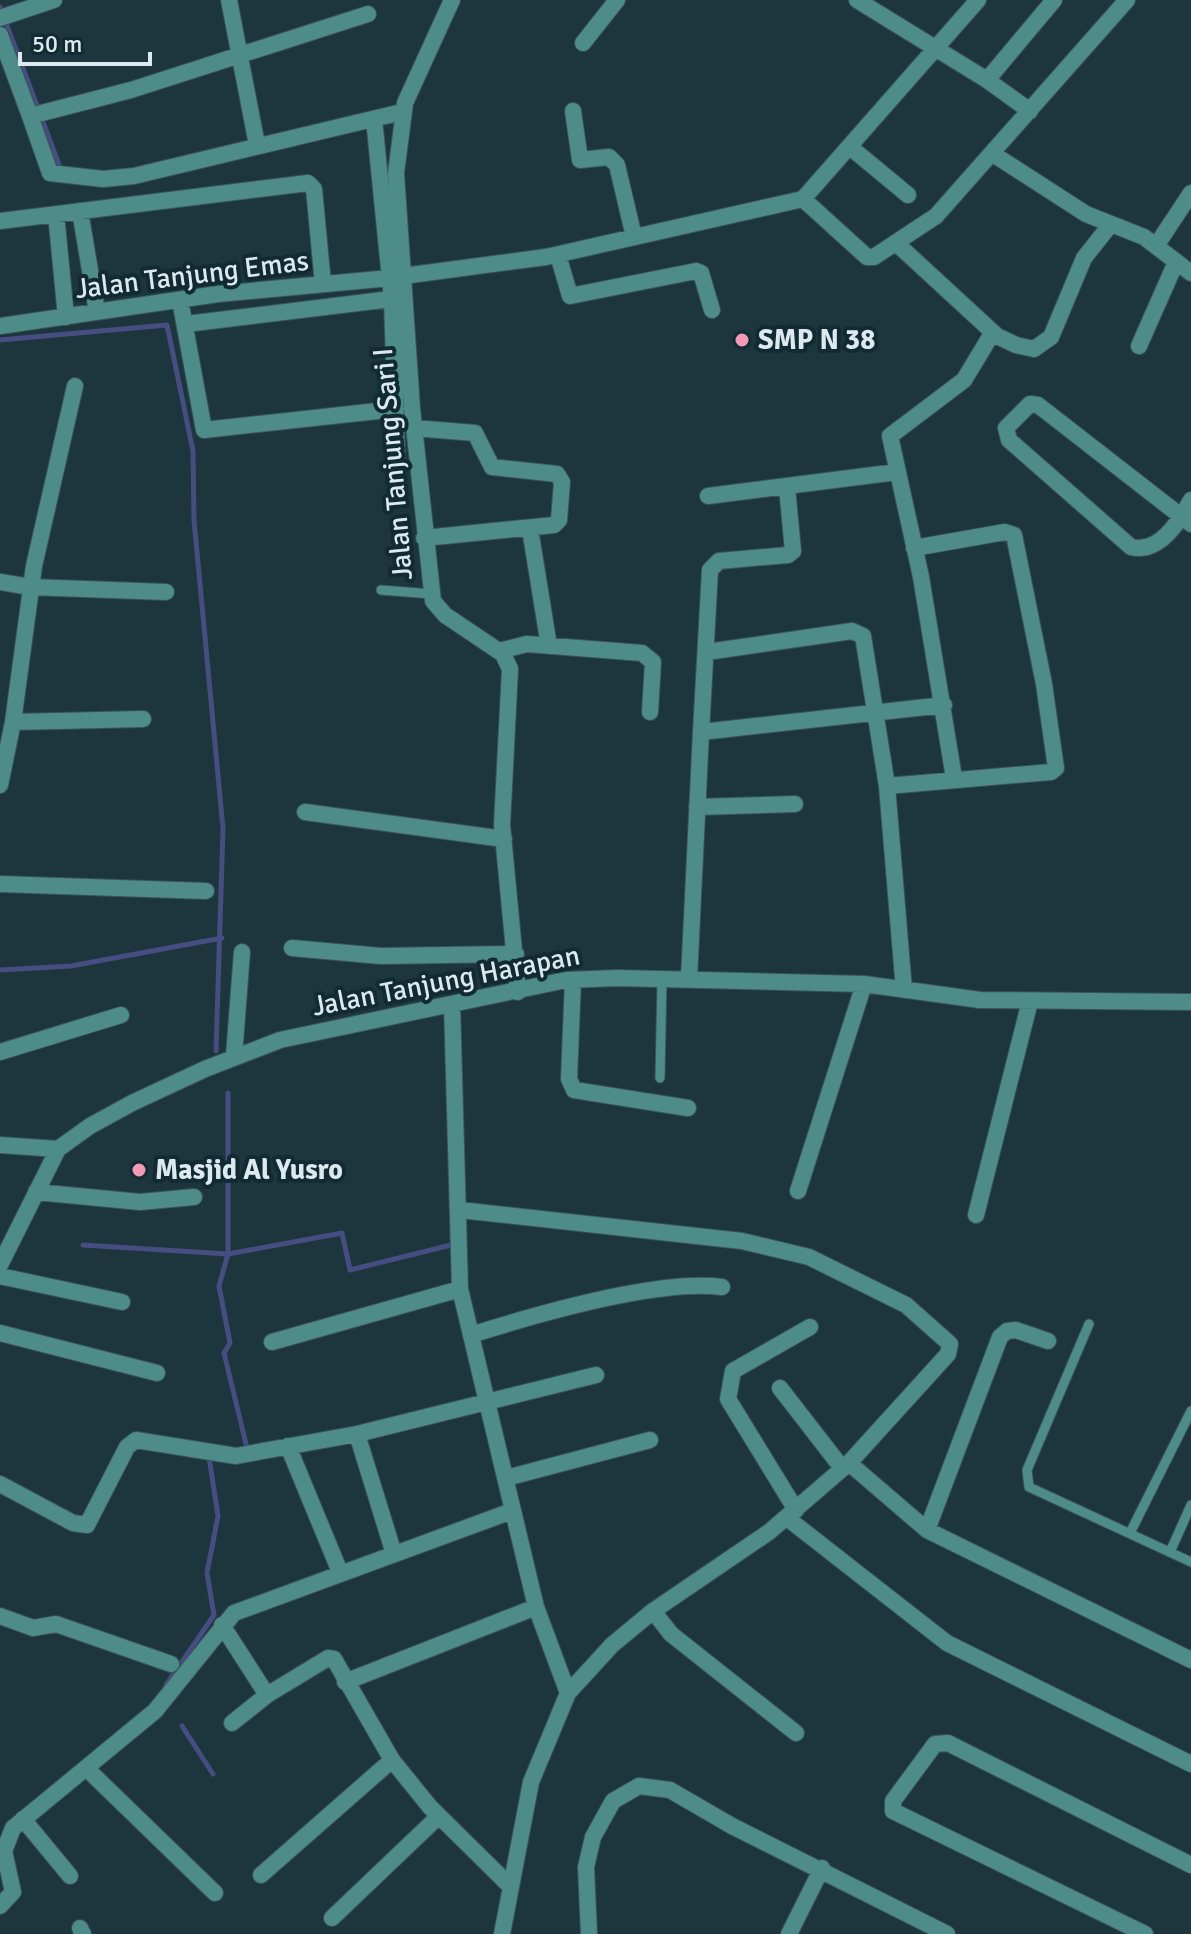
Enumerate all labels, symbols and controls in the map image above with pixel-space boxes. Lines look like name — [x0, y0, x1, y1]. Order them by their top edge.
scale bar — [20, 16, 150, 66]
text: 50 m — [32, 29, 82, 59]
street label: Jalan Tanjung Emas — [73, 244, 311, 306]
place label: SMP N 38 — [758, 323, 875, 357]
marker: SMP N 38 — [733, 331, 751, 349]
street label: Jalan Tanjung Sari I — [366, 347, 420, 581]
street label: Jalan Tanjung Harapan — [309, 938, 583, 1024]
place label: Masjid Al Yusro — [155, 1153, 343, 1187]
marker: Masjid Al Yusro — [130, 1161, 148, 1179]

